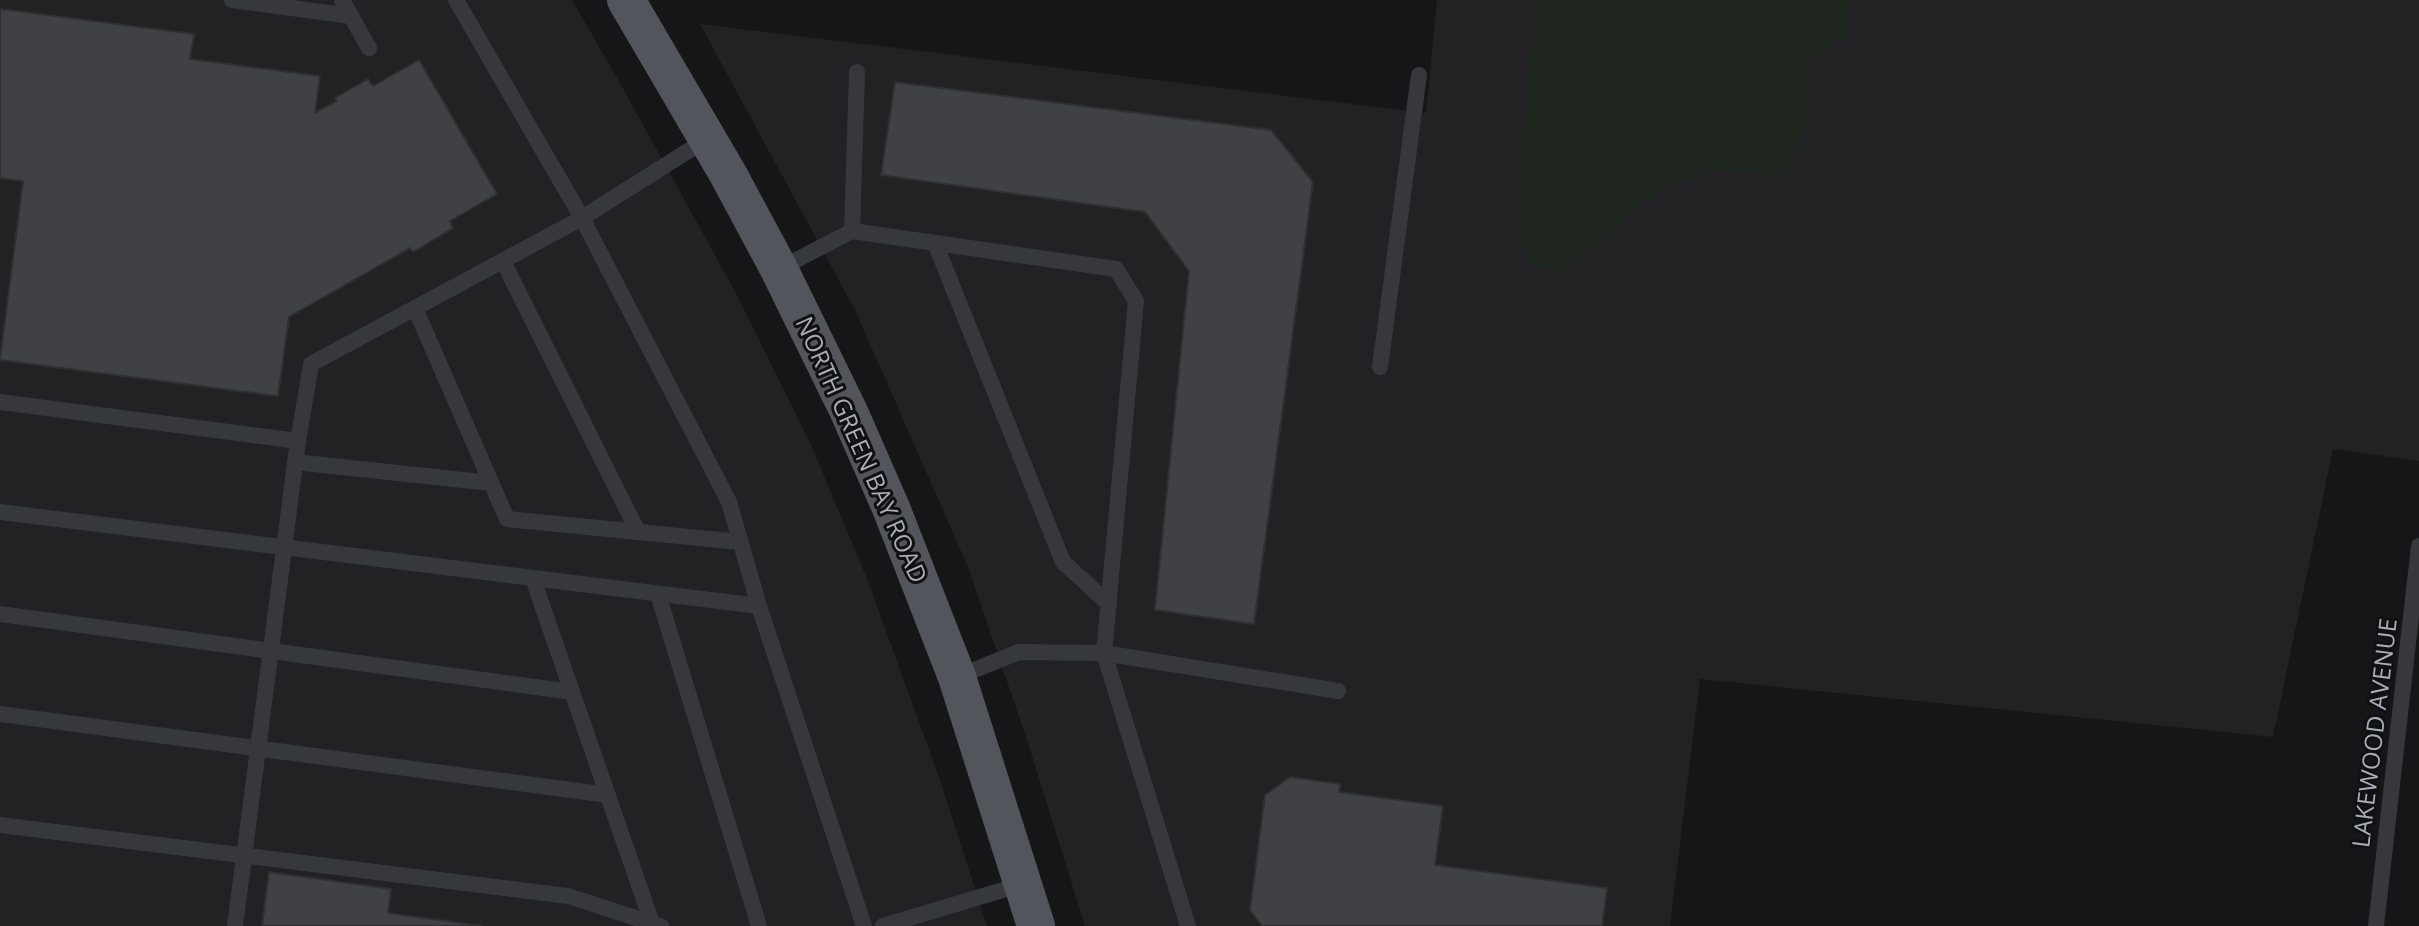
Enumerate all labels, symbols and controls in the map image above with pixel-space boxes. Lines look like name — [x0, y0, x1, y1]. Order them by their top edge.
street label: NORTH GREEN BAY ROAD — [789, 311, 936, 588]
street label: LAKEWOOD AVENUE — [2343, 616, 2404, 849]

